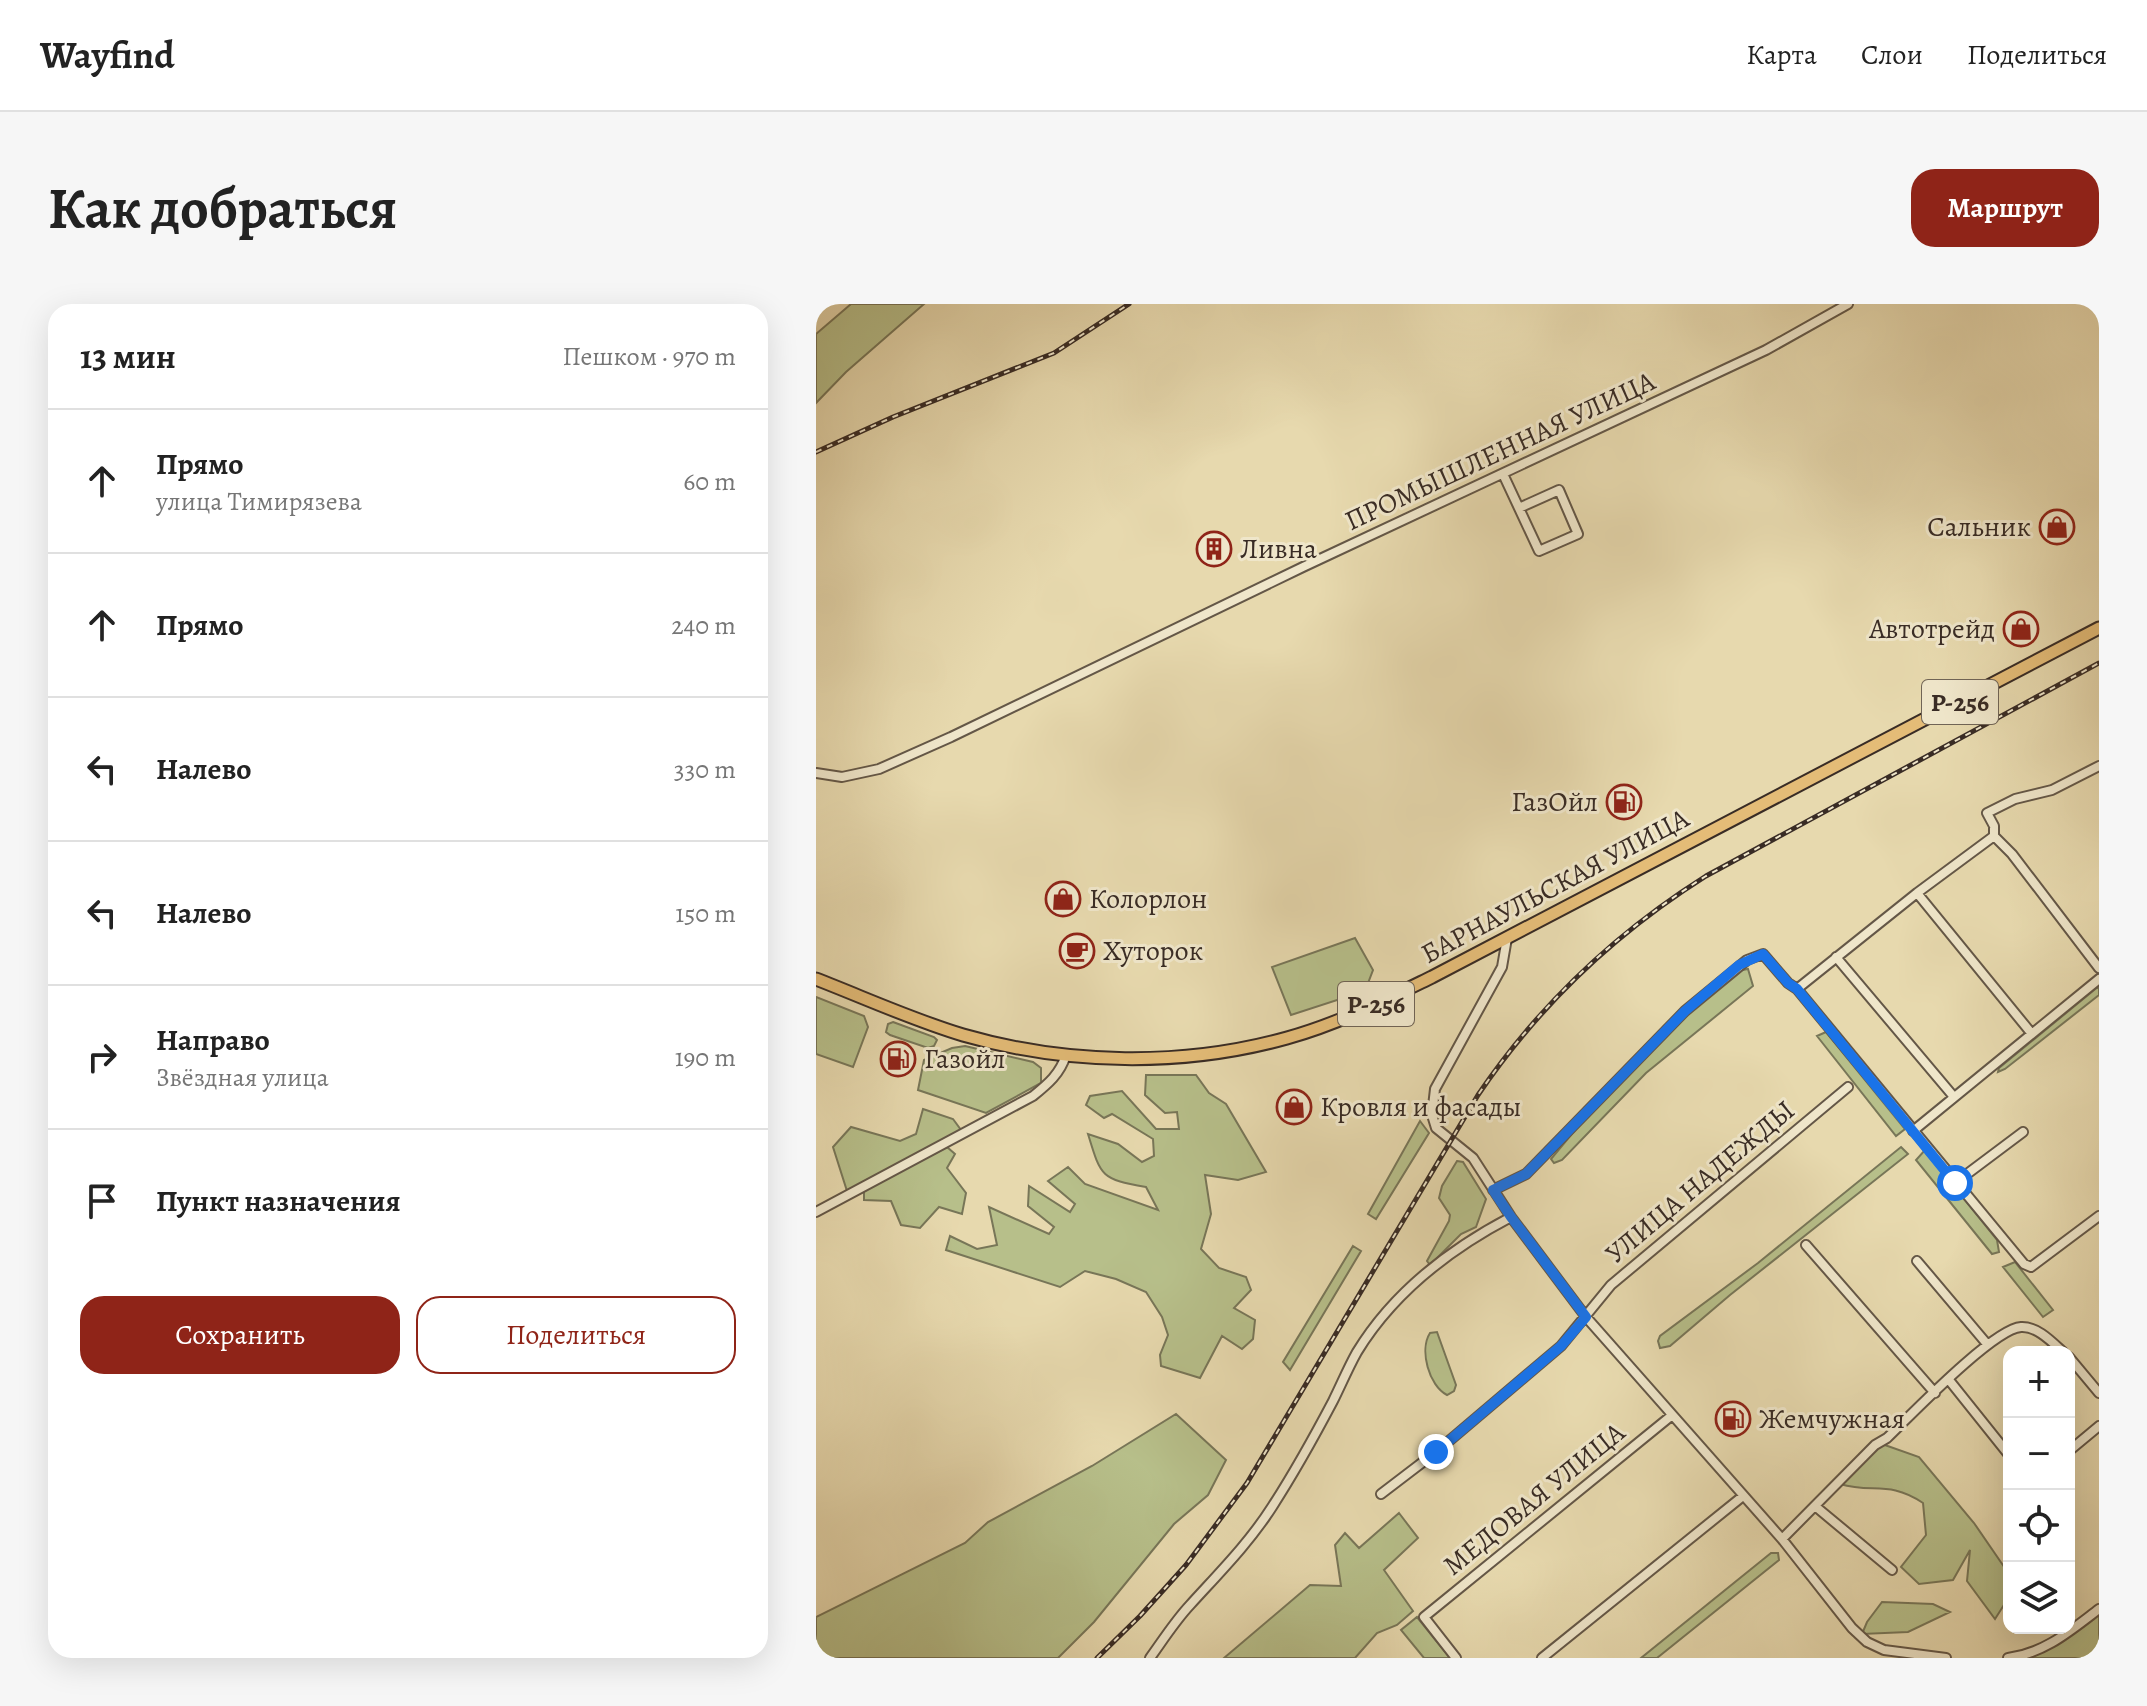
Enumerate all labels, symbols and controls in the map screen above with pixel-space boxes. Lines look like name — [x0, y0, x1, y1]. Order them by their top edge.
text: Wayfind — [40, 29, 175, 81]
text: Карта — [1746, 36, 1817, 74]
text: Слои — [1861, 36, 1923, 74]
text: Поделиться — [1967, 36, 2107, 74]
button: Маршрут — [1911, 169, 2099, 247]
text: Как добраться — [48, 170, 397, 246]
text: 13 мин — [80, 333, 176, 380]
text: Пешком · 970 m — [563, 339, 736, 374]
street label: ПРОМЫШЛЕННАЯ УЛИЦА — [1339, 362, 1662, 540]
text: Прямо — [156, 444, 243, 484]
icon: ahead — [80, 459, 124, 503]
text: 60 m — [683, 464, 736, 499]
text: улица Тимирязева — [156, 484, 362, 519]
place label: Сальник — [1927, 508, 2031, 546]
shop icon: Сальник — [2038, 508, 2076, 546]
building icon: Ливна — [1195, 530, 1233, 568]
place label: Ливна — [1240, 530, 1317, 568]
icon: ahead — [80, 603, 124, 647]
text: Прямо — [156, 605, 243, 645]
text: 240 m — [671, 608, 736, 643]
place label: Автотрейд — [1868, 610, 1995, 648]
shop icon: Автотрейд — [2002, 610, 2040, 648]
road number: Р-256 — [1922, 680, 1998, 724]
icon: left — [80, 747, 124, 791]
text: Налево — [156, 749, 251, 789]
text: 330 m — [674, 752, 736, 787]
place label: ГазОйл — [1511, 783, 1598, 821]
fuel station icon: ГазОйл — [1605, 783, 1643, 821]
street label: БАРНАУЛЬСКАЯ УЛИЦА — [1414, 799, 1696, 973]
shop icon: Колорлон — [1044, 880, 1082, 918]
place label: Колорлон — [1089, 880, 1207, 918]
icon: left — [80, 891, 124, 935]
text: Налево — [156, 893, 251, 933]
text: 150 m — [675, 896, 736, 931]
cafe icon: Хуторок — [1058, 932, 1096, 970]
place label: Хуторок — [1103, 932, 1203, 970]
road number: Р-256 — [1338, 982, 1414, 1026]
text: Направо — [156, 1020, 270, 1060]
icon: right — [80, 1035, 124, 1079]
text: 190 m — [675, 1040, 736, 1075]
fuel station icon: Газойл — [879, 1040, 917, 1078]
place label: Газойл — [924, 1040, 1006, 1078]
text: Звёздная улица — [156, 1060, 329, 1095]
shop icon: Кровля и фасады — [1275, 1088, 1313, 1126]
place label: Кровля и фасады — [1320, 1088, 1522, 1126]
street label: УЛИЦА НАДЕЖДЫ — [1597, 1092, 1803, 1272]
route start — [1937, 1165, 1973, 1201]
icon: arrive — [80, 1179, 124, 1223]
text: Пункт назначения — [156, 1181, 401, 1221]
button: Сохранить — [80, 1296, 400, 1374]
button: Поделиться — [416, 1296, 736, 1374]
map controls — [2003, 1346, 2075, 1634]
button: + — [2003, 1346, 2075, 1418]
fuel station icon: Жемчужная — [1714, 1400, 1752, 1438]
place label: Жемчужная — [1759, 1400, 1905, 1438]
street label: МЕДОВАЯ УЛИЦА — [1435, 1413, 1633, 1584]
button: − — [2003, 1418, 2075, 1490]
route end — [1418, 1434, 1454, 1470]
button: locate — [2003, 1490, 2075, 1562]
button: layers — [2003, 1562, 2075, 1634]

